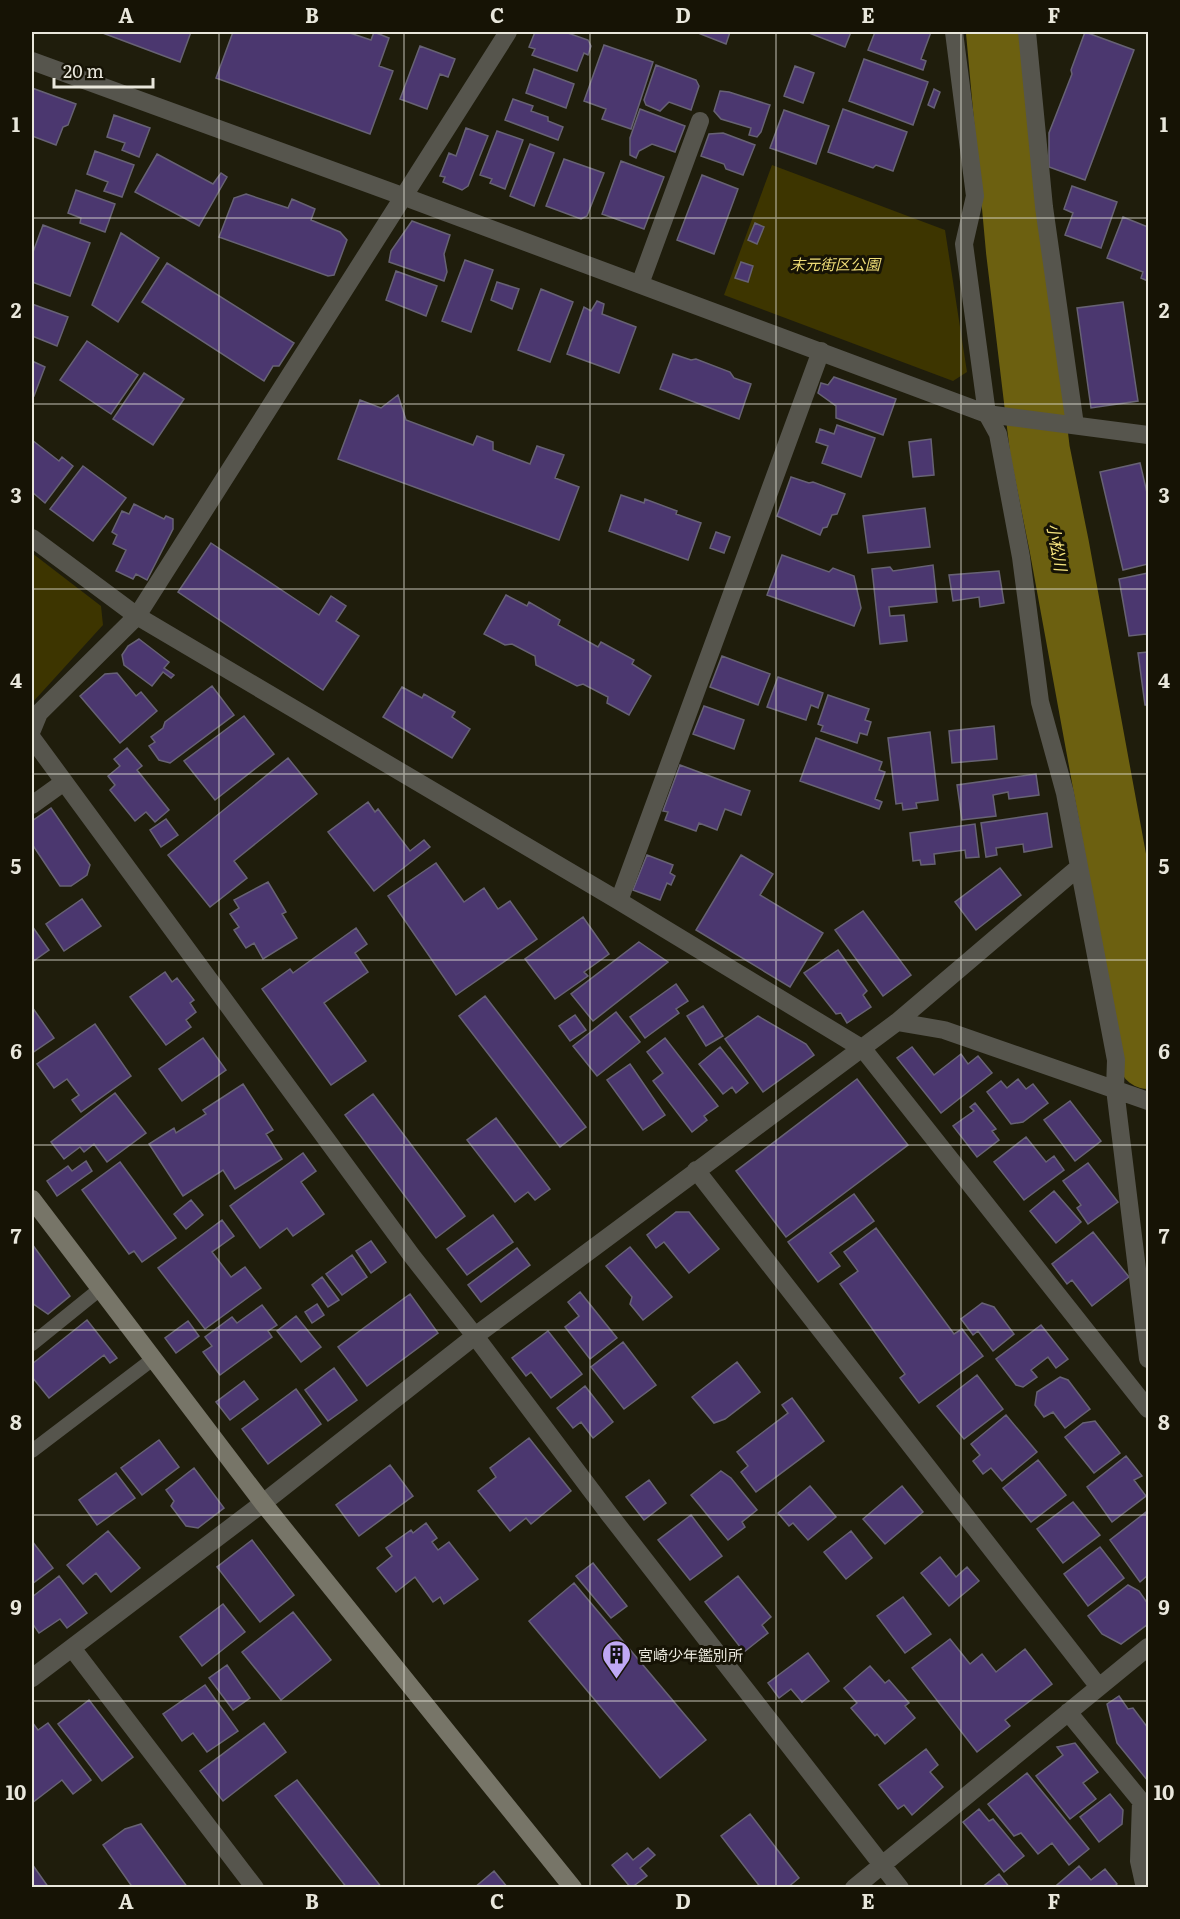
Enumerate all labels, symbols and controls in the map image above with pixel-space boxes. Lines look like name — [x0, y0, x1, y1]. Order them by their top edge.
text: A — [118, 0, 134, 29]
text: B — [305, 0, 319, 29]
text: C — [490, 0, 504, 29]
text: D — [675, 0, 691, 29]
text: E — [861, 0, 875, 29]
text: F — [1048, 0, 1061, 29]
scale bar — [54, 51, 153, 89]
text: 20 m — [63, 57, 104, 84]
text: 1 — [12, 108, 20, 138]
text: 1 — [1160, 108, 1168, 138]
park label: 末元街区公園 — [790, 252, 882, 275]
text: 2 — [11, 294, 22, 324]
text: 2 — [1159, 294, 1170, 324]
text: 3 — [10, 479, 22, 509]
text: 3 — [1158, 479, 1170, 509]
water label: 小松川 — [1042, 521, 1074, 575]
text: 4 — [10, 664, 22, 694]
text: 4 — [1158, 664, 1170, 694]
text: 5 — [11, 850, 22, 880]
text: 5 — [1159, 850, 1170, 880]
text: 6 — [10, 1035, 22, 1065]
text: 6 — [1158, 1035, 1170, 1065]
text: 7 — [11, 1220, 22, 1250]
text: 7 — [1159, 1220, 1170, 1250]
text: 8 — [10, 1406, 22, 1436]
text: 8 — [1158, 1406, 1170, 1436]
text: 9 — [10, 1591, 22, 1621]
text: 9 — [1158, 1591, 1170, 1621]
building icon: 宮崎少年鑑別所 — [601, 1638, 633, 1680]
place label: 宮崎少年鑑別所 — [638, 1643, 743, 1666]
text: 10 — [6, 1776, 26, 1806]
text: 10 — [1154, 1776, 1174, 1806]
text: A — [118, 1885, 134, 1915]
text: B — [305, 1885, 319, 1915]
text: C — [490, 1885, 504, 1915]
text: D — [675, 1885, 691, 1915]
text: E — [861, 1885, 875, 1915]
text: F — [1048, 1885, 1061, 1915]

